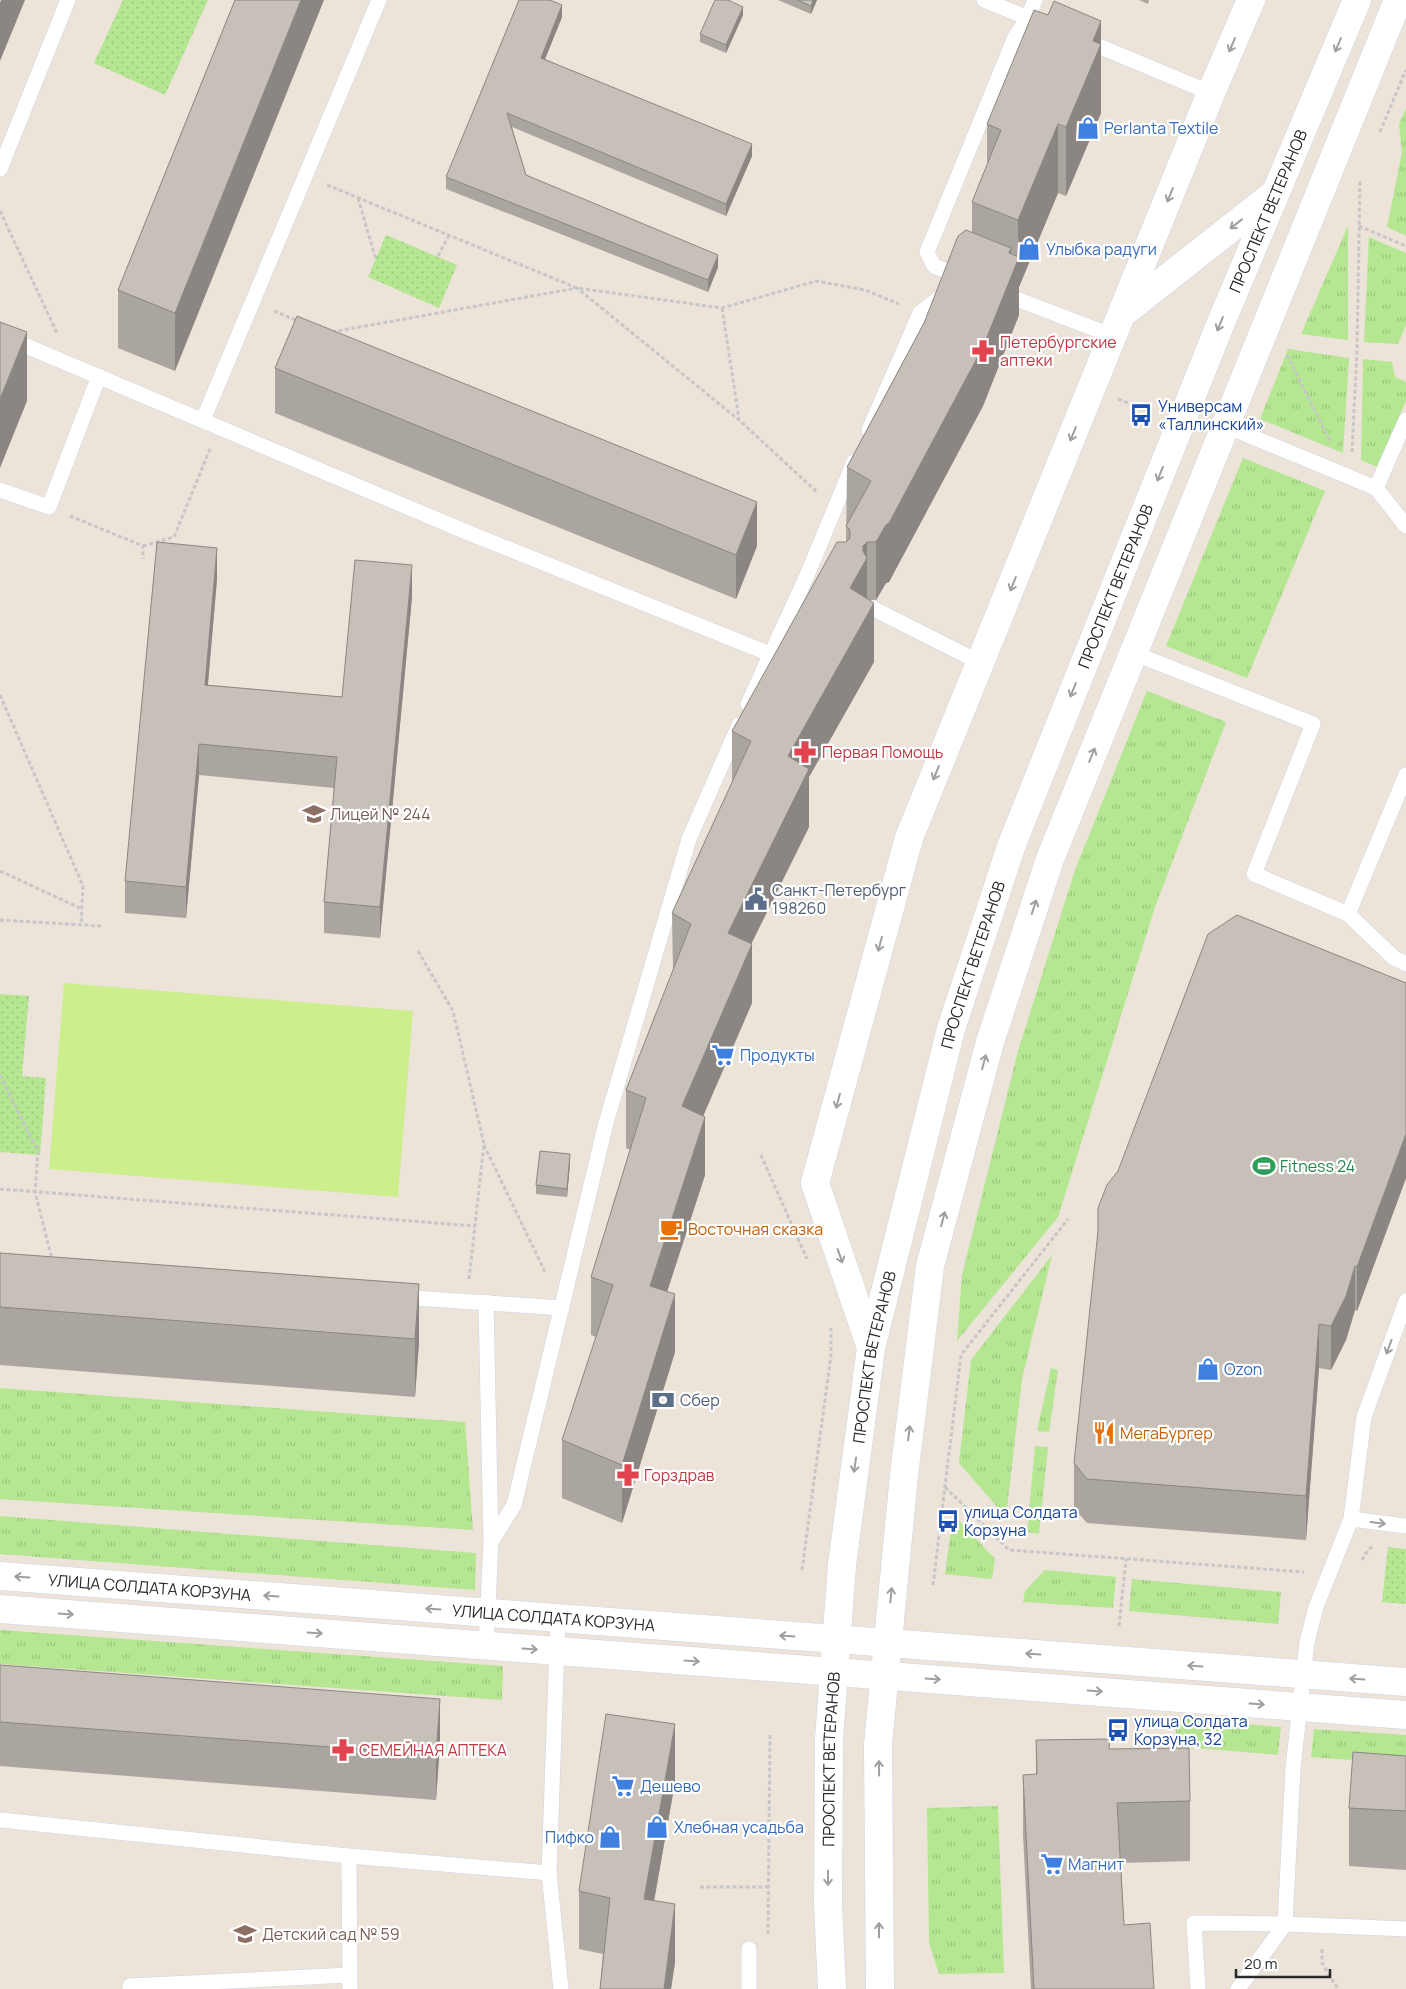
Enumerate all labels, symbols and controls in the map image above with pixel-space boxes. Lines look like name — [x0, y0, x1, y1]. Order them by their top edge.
one-way arrow — [1226, 37, 1236, 52]
one-way arrow — [1332, 37, 1342, 52]
shop icon: Perlanta Textile — [1075, 115, 1101, 141]
place label: Perlanta Textile — [1104, 117, 1218, 139]
street label: ПРОСПЕКТ ВЕТЕРАНОВ — [1224, 126, 1312, 296]
one-way arrow — [1165, 187, 1174, 202]
one-way arrow — [1229, 219, 1242, 230]
shop icon: Улыбка радуги — [1016, 236, 1042, 262]
place label: Улыбка радуги — [1046, 238, 1157, 260]
one-way arrow — [1215, 315, 1224, 331]
place label: Петербургские аптеки — [1000, 331, 1117, 371]
pharmacy icon: Петербургские аптеки — [970, 338, 996, 364]
place label: Универсам «Таллинский» — [1158, 395, 1264, 435]
bus stop icon: Универсам «Таллинский» — [1128, 402, 1154, 428]
one-way arrow — [1068, 425, 1077, 441]
one-way arrow — [1155, 466, 1164, 482]
street label: ПРОСПЕКТ ВЕТЕРАНОВ — [1073, 501, 1158, 672]
one-way arrow — [1007, 577, 1016, 592]
one-way arrow — [1068, 682, 1078, 697]
pharmacy icon: Первая Помощь — [792, 739, 818, 765]
place label: Первая Помощь — [822, 741, 943, 763]
one-way arrow — [1088, 748, 1097, 763]
one-way arrow — [931, 765, 940, 780]
school or university icon: Лицей № 244 — [301, 801, 327, 827]
place label: Лицей № 244 — [330, 803, 431, 825]
street label: ПРОСПЕКТ ВЕТЕРАНОВ — [935, 878, 1010, 1051]
place label: Санкт-Петербург 198260 — [772, 879, 907, 919]
public building icon: Санкт-Петербург 198260 — [743, 886, 769, 912]
one-way arrow — [1030, 900, 1039, 915]
one-way arrow — [875, 935, 885, 951]
supermarket icon: Продукты — [710, 1042, 736, 1068]
place label: Продукты — [740, 1044, 815, 1066]
one-way arrow — [980, 1054, 990, 1070]
one-way arrow — [832, 1092, 842, 1108]
sports icon: Fitness 24 — [1251, 1153, 1277, 1179]
place label: Fitness 24 — [1280, 1155, 1355, 1177]
one-way arrow — [939, 1211, 948, 1227]
cafe icon: Восточная сказка — [658, 1216, 684, 1242]
place label: Восточная сказка — [688, 1218, 823, 1240]
one-way arrow — [836, 1248, 845, 1263]
street label: ПРОСПЕКТ ВЕТЕРАНОВ — [847, 1268, 901, 1445]
one-way arrow — [1384, 1338, 1394, 1354]
shop icon: Ozon — [1195, 1356, 1221, 1382]
place label: Ozon — [1224, 1358, 1262, 1380]
bank icon: Сбер — [650, 1387, 676, 1413]
place label: Сбер — [680, 1389, 720, 1411]
restaurant icon: МегаБургер — [1091, 1420, 1117, 1446]
place label: МегаБургер — [1120, 1422, 1213, 1444]
one-way arrow — [904, 1425, 914, 1441]
one-way arrow — [850, 1457, 860, 1473]
pharmacy icon: Горздрав — [615, 1462, 641, 1488]
place label: Горздрав — [644, 1464, 715, 1486]
place label: улица Солдата Корзуна — [964, 1501, 1078, 1541]
bus stop icon: улица Солдата Корзуна — [935, 1508, 961, 1534]
one-way arrow — [1370, 1518, 1386, 1528]
street label: УЛИЦА СОЛДАТА КОРЗУНА — [47, 1569, 252, 1606]
one-way arrow — [14, 1573, 30, 1582]
one-way arrow — [887, 1587, 896, 1603]
one-way arrow — [264, 1592, 280, 1601]
street label: УЛИЦА СОЛДАТА КОРЗУНА — [451, 1599, 656, 1636]
one-way arrow — [426, 1604, 442, 1613]
one-way arrow — [58, 1609, 74, 1618]
one-way arrow — [307, 1628, 323, 1637]
one-way arrow — [780, 1631, 796, 1640]
one-way arrow — [521, 1644, 537, 1654]
one-way arrow — [1026, 1649, 1042, 1659]
one-way arrow — [683, 1656, 699, 1666]
one-way arrow — [1188, 1662, 1204, 1671]
street label: ПРОСПЕКТ ВЕТЕРАНОВ — [817, 1671, 845, 1847]
one-way arrow — [924, 1674, 940, 1684]
one-way arrow — [1350, 1674, 1366, 1683]
one-way arrow — [1086, 1687, 1102, 1696]
one-way arrow — [1248, 1699, 1264, 1708]
place label: улица Солдата Корзуна, 32 — [1134, 1710, 1248, 1750]
bus stop icon: улица Солдата Корзуна, 32 — [1105, 1717, 1131, 1743]
pharmacy icon: СЕМЕЙНАЯ АПТЕКА — [330, 1737, 356, 1763]
place label: СЕМЕЙНАЯ АПТЕКА — [359, 1739, 507, 1761]
one-way arrow — [874, 1760, 883, 1776]
supermarket icon: Дешево — [610, 1773, 636, 1799]
place label: Дешево — [640, 1775, 701, 1797]
shop icon: Хлебная усадьба — [644, 1814, 670, 1840]
place label: Хлебная усадьба — [674, 1816, 804, 1838]
shop icon: Пифко — [597, 1824, 623, 1850]
place label: Пифко — [545, 1826, 594, 1848]
supermarket icon: Магнит — [1039, 1851, 1065, 1877]
place label: Магнит — [1068, 1853, 1124, 1875]
one-way arrow — [823, 1870, 833, 1886]
school or university icon: Детский сад № 59 — [232, 1921, 258, 1947]
one-way arrow — [874, 1922, 884, 1938]
place label: Детский сад № 59 — [262, 1923, 400, 1945]
scale bar — [1236, 1946, 1330, 1978]
text: 20 m — [1244, 1953, 1277, 1974]

